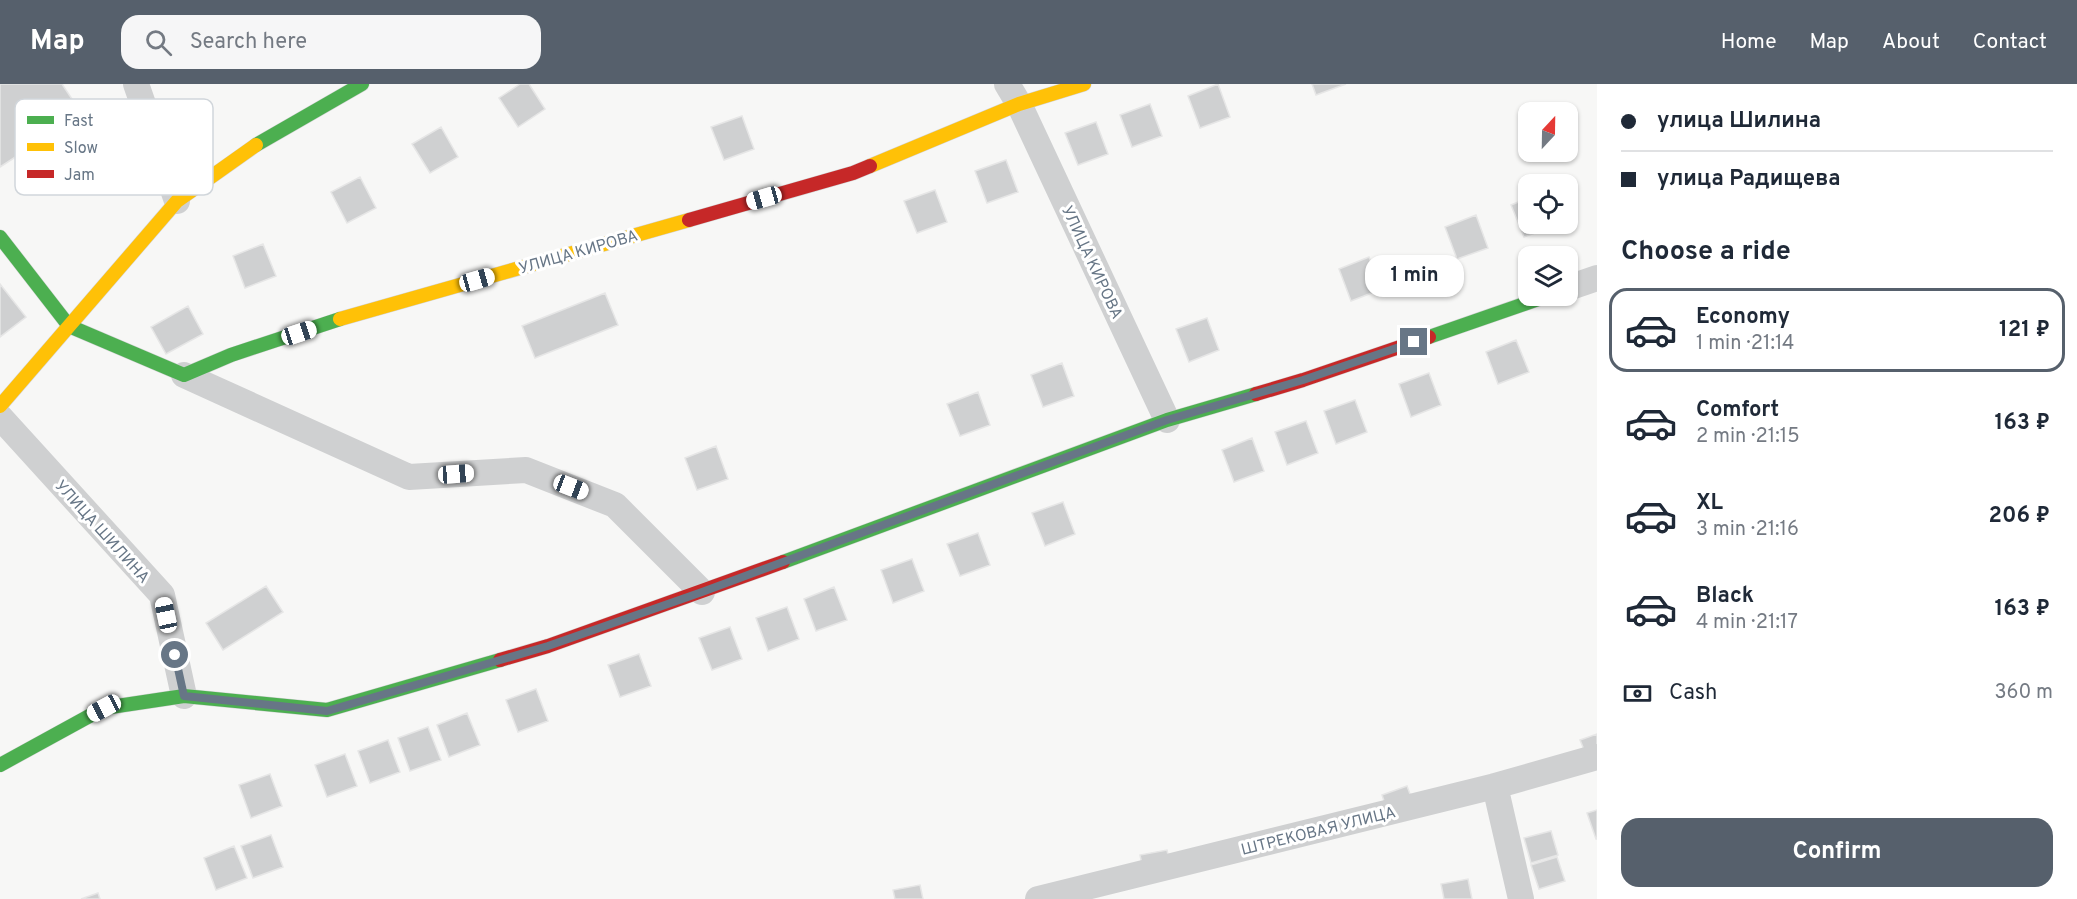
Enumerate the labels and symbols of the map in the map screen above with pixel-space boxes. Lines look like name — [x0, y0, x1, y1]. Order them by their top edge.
legend — [15, 99, 213, 195]
north arrow — [1518, 102, 1578, 162]
text: Fast — [64, 112, 94, 132]
text: Slow — [64, 139, 98, 159]
text: Jam — [64, 166, 95, 186]
car — [744, 184, 784, 212]
street label: УЛИЦА КИРОВА — [1056, 203, 1126, 323]
street label: УЛИЦА КИРОВА — [517, 226, 640, 279]
callout: 1 min — [1364, 255, 1464, 297]
car — [457, 266, 497, 294]
car — [279, 319, 319, 347]
route end — [1400, 328, 1427, 355]
car — [437, 464, 475, 484]
car — [551, 472, 591, 502]
street label: УЛИЦА ШИЛИНА — [50, 477, 153, 588]
car — [153, 596, 179, 634]
route start — [161, 641, 188, 668]
car — [84, 692, 124, 724]
street label: ШТРЕКОВАЯ УЛИЦА — [1239, 803, 1398, 861]

